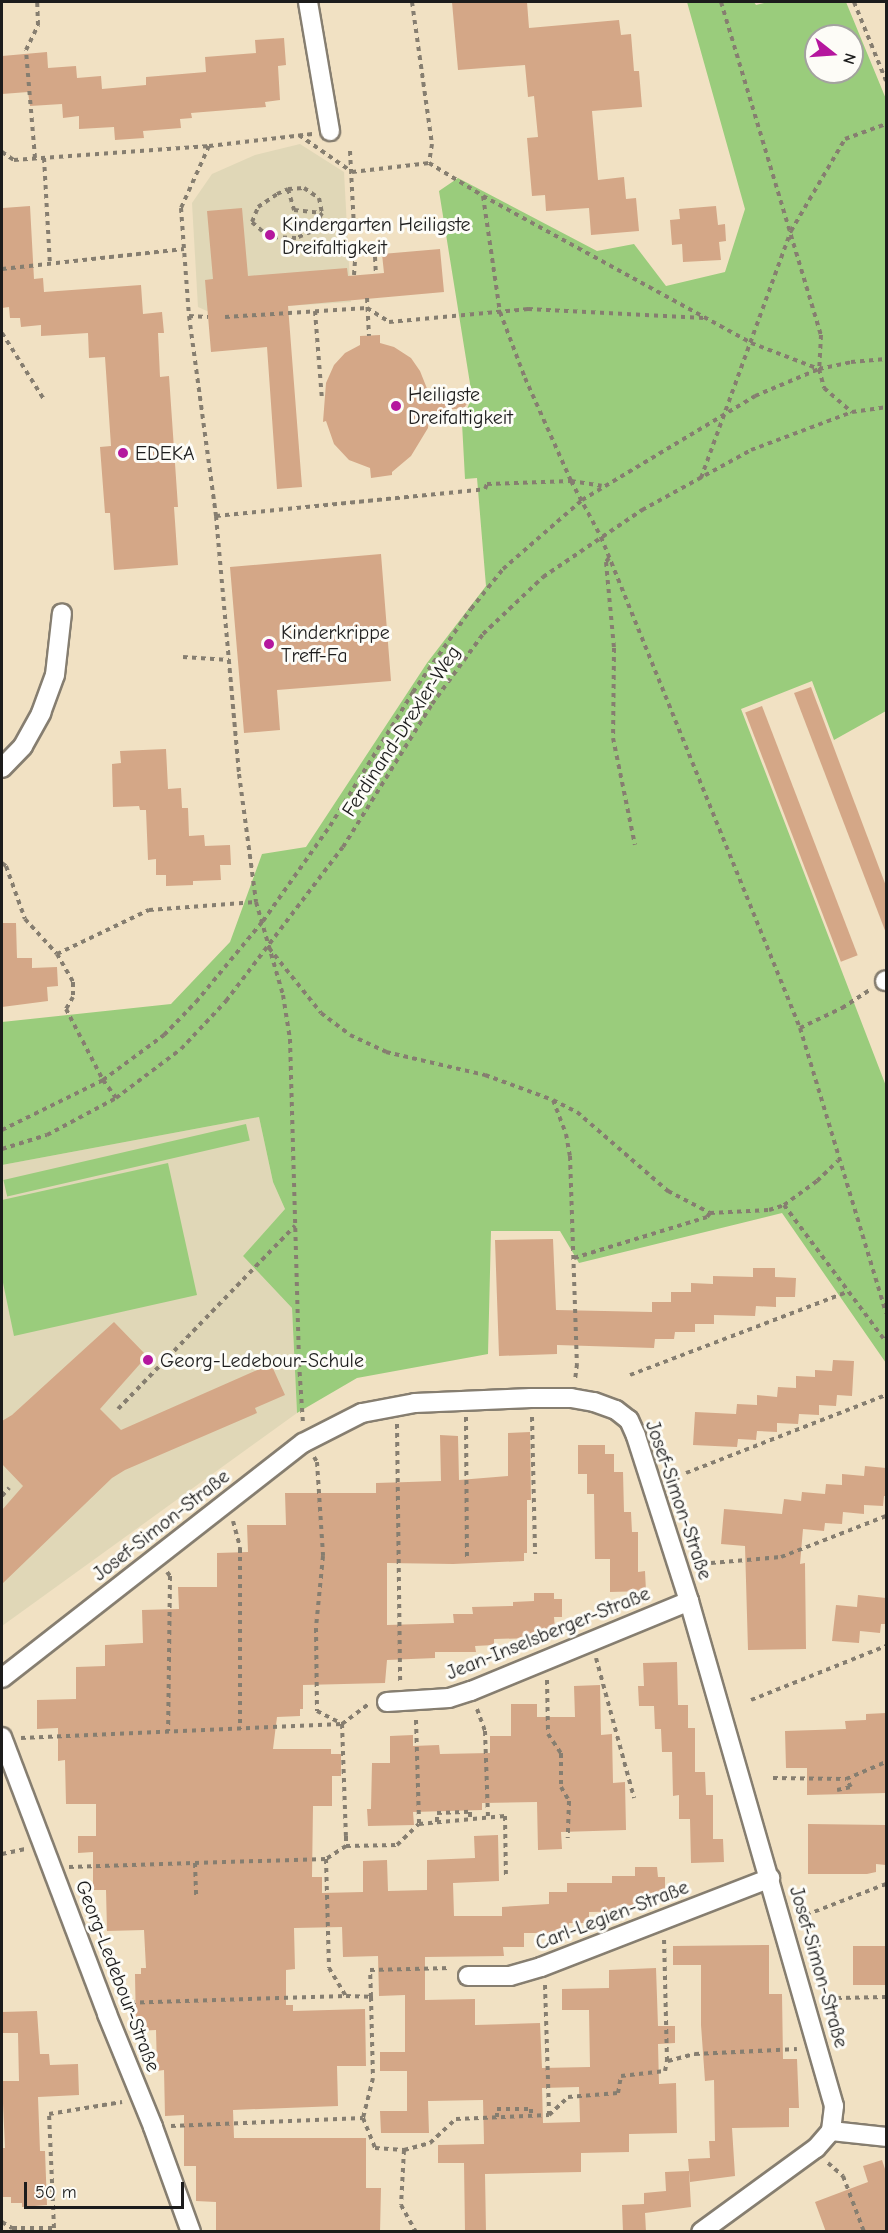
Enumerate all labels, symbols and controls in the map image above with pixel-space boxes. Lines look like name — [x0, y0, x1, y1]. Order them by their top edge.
north arrow — [804, 24, 864, 84]
text: N — [839, 51, 859, 66]
place label: Kindergarten Heiligste Dreifaltigkeit — [282, 212, 471, 259]
marker: Kindergarten Heiligste Dreifaltigkeit — [263, 228, 277, 242]
place label: Heiligste Dreifaltigkeit — [408, 382, 513, 429]
marker: Heiligste Dreifaltigkeit — [389, 399, 403, 413]
place label: EDEKA — [135, 441, 195, 465]
marker: EDEKA — [116, 446, 130, 460]
place label: Kinderkrippe Treff-Fa — [281, 620, 390, 667]
marker: Kinderkrippe Treff-Fa — [262, 637, 276, 651]
street label: Ferdinand-Drexler-Weg — [337, 641, 465, 821]
place label: Georg-Ledebour-Schule — [160, 1348, 364, 1372]
marker: Georg-Ledebour-Schule — [141, 1353, 155, 1367]
street label: Josef-Simon-Straße — [640, 1417, 718, 1583]
street label: Josef-Simon-Straße — [88, 1464, 234, 1586]
street label: Jean-Inselsberger-Straße — [443, 1581, 653, 1685]
street label: Carl-Legien-Straße — [532, 1875, 692, 1955]
street label: Georg-Ledebour-Straße — [70, 1877, 166, 2075]
street label: Josef-Simon-Straße — [784, 1883, 854, 2051]
scale bar — [27, 2170, 188, 2208]
text: 50 m — [35, 2182, 77, 2203]

